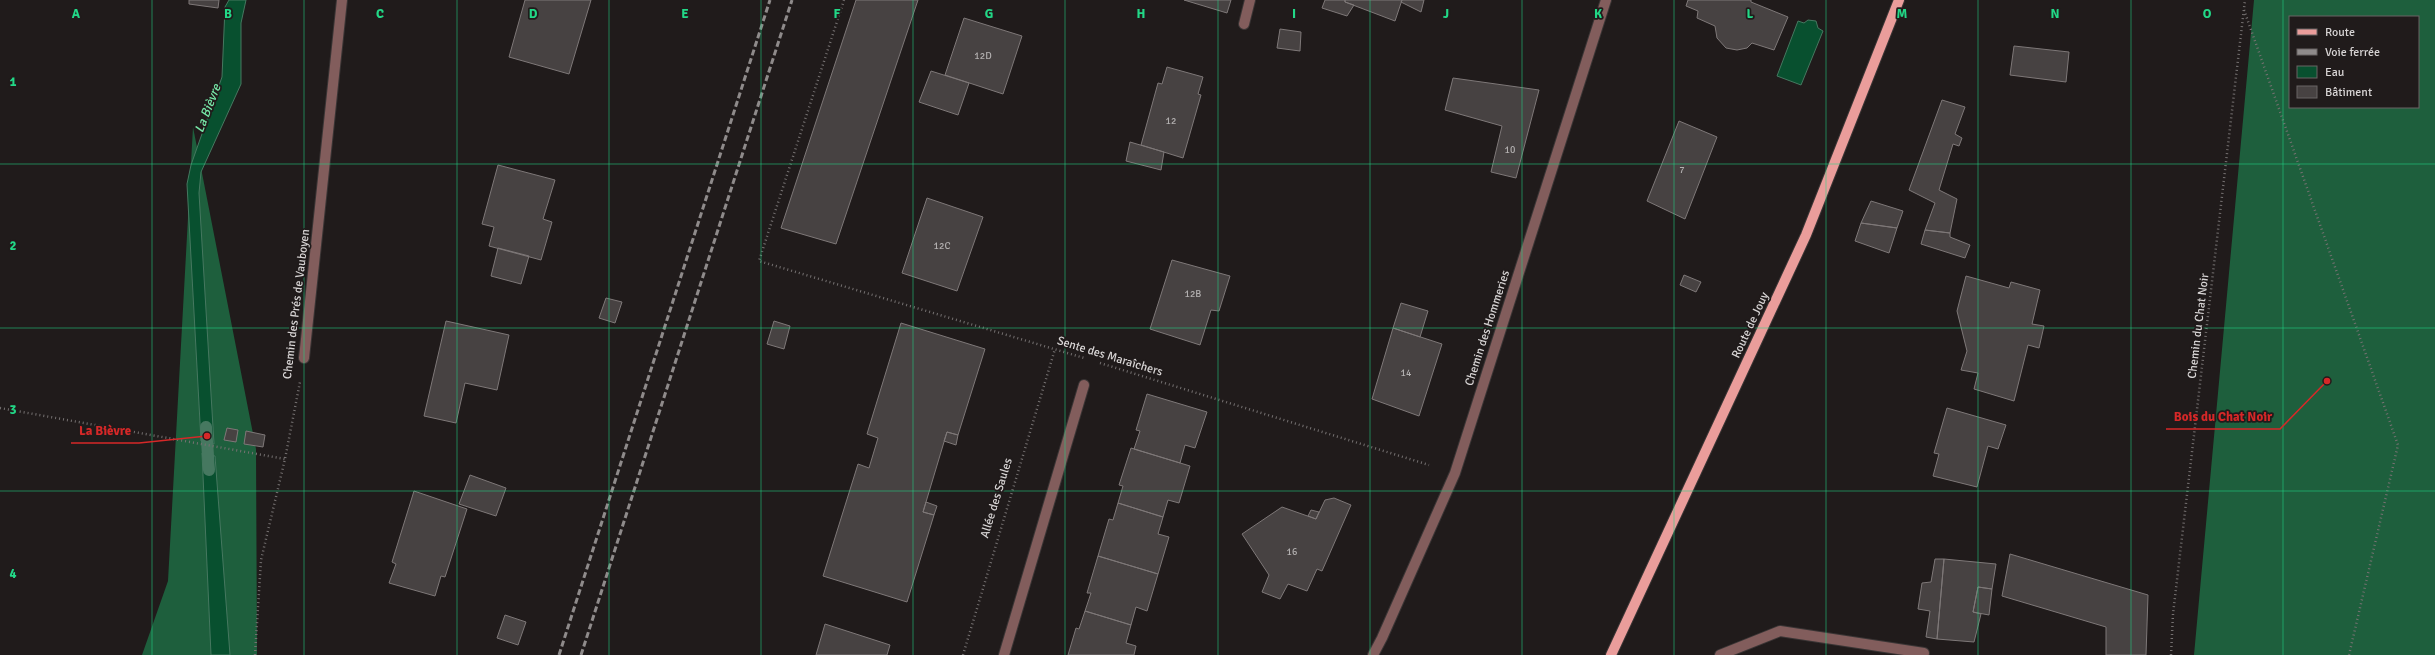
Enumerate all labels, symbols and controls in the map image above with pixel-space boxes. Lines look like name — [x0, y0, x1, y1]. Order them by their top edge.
text: A — [72, 6, 81, 22]
text: B — [224, 6, 232, 22]
text: C — [376, 6, 384, 22]
text: D — [529, 6, 538, 22]
text: E — [681, 6, 689, 22]
text: F — [834, 6, 841, 22]
text: G — [985, 6, 993, 22]
text: H — [1137, 6, 1145, 22]
text: I — [1292, 6, 1296, 22]
text: J — [1443, 6, 1449, 22]
text: K — [1594, 6, 1602, 22]
text: L — [1747, 6, 1754, 22]
text: M — [1897, 6, 1908, 22]
text: N — [2050, 6, 2060, 22]
text: O — [2203, 6, 2212, 22]
legend — [2289, 16, 2419, 108]
text: Route — [2325, 25, 2355, 40]
text: Voie ferrée — [2325, 45, 2380, 60]
house number: 12D — [974, 50, 992, 62]
text: Eau — [2325, 65, 2344, 80]
text: 1 — [9, 74, 17, 90]
water label: La Bièvre — [191, 80, 225, 135]
text: Bâtiment — [2325, 85, 2372, 100]
house number: 12 — [1166, 115, 1176, 127]
house number: 10 — [1505, 144, 1515, 156]
house number: 7 — [1679, 164, 1685, 176]
street label: Chemin des Prés de Vauboyen — [280, 228, 313, 380]
text: 2 — [9, 238, 17, 254]
house number: 12C — [934, 240, 950, 252]
street label: Chemin des Hommeries — [1462, 268, 1513, 388]
street label: Chemin du Chat Noir — [2185, 272, 2212, 380]
house number: 12B — [1185, 288, 1201, 300]
street label: Route de Jouy — [1729, 289, 1773, 361]
street label: Sente des Maraîchers — [1055, 333, 1164, 380]
house number: 14 — [1401, 367, 1412, 379]
text: 3 — [9, 402, 17, 418]
callout: Bois du Chat Noir — [2166, 404, 2280, 429]
text: Bois du Chat Noir — [2174, 409, 2273, 425]
callout: La Bièvre — [71, 418, 139, 443]
text: La Bièvre — [79, 423, 132, 439]
street label: Allée des Saules — [977, 456, 1016, 540]
house number: 16 — [1287, 546, 1297, 558]
text: 4 — [9, 566, 17, 582]

